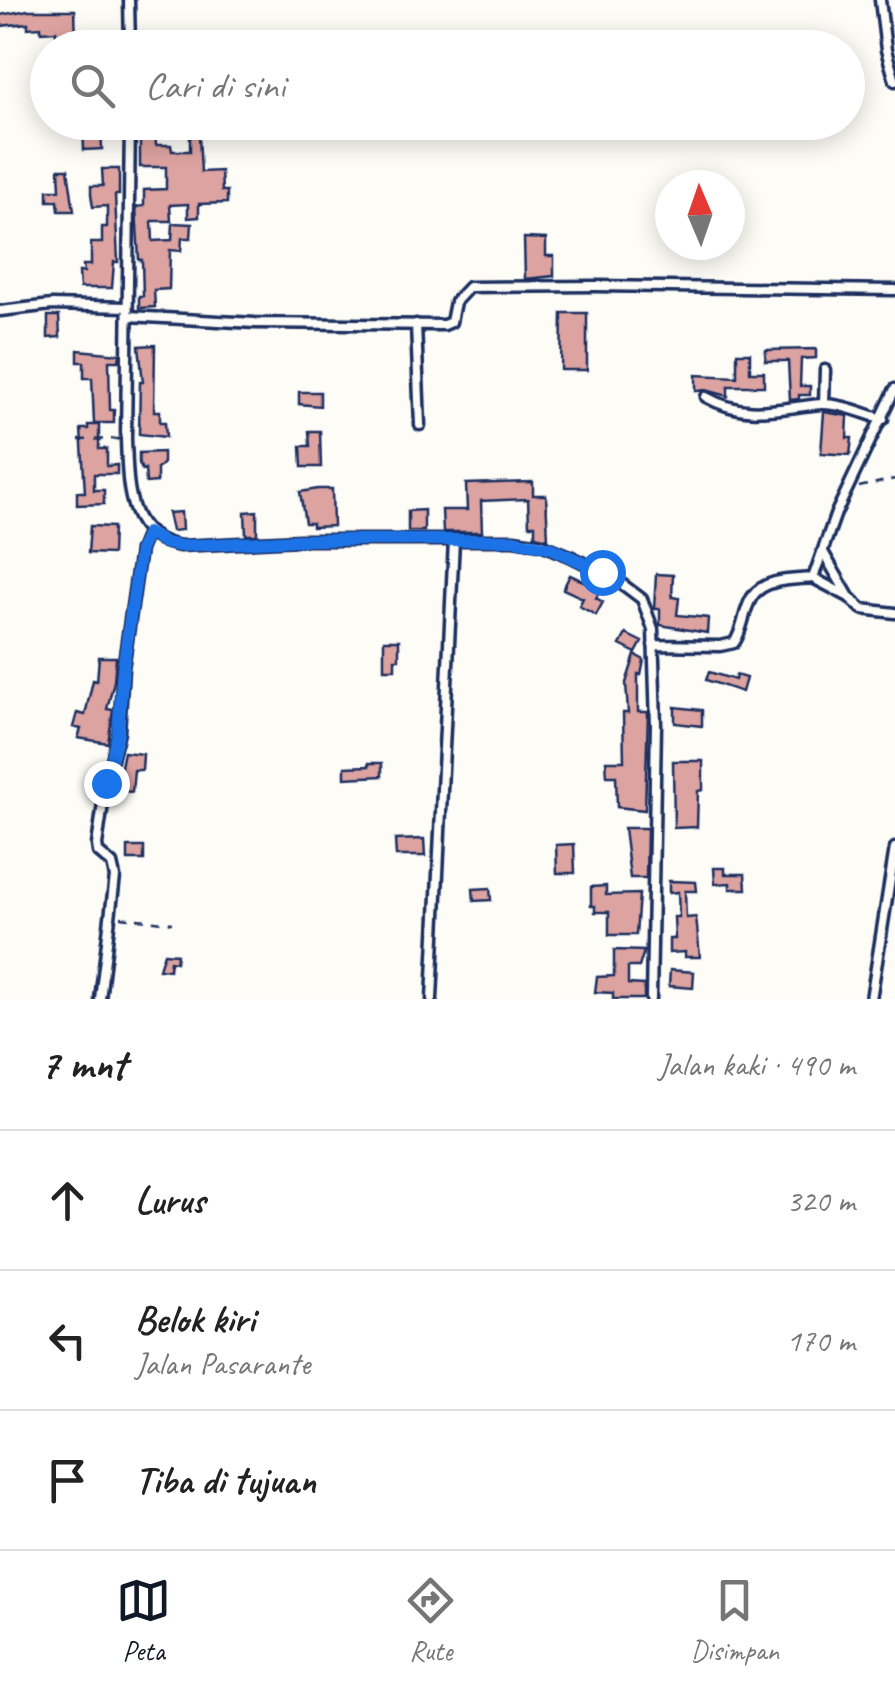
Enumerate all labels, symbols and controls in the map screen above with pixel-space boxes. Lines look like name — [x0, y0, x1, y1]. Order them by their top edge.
search box — [30, 30, 865, 140]
icon: search — [65, 58, 120, 113]
text: Cari di sini — [145, 62, 285, 109]
north arrow — [655, 170, 745, 260]
route start — [580, 550, 626, 596]
route end — [84, 761, 130, 807]
text: 7 mnt — [40, 1038, 126, 1091]
text: Jalan kaki · 490 m — [658, 1044, 855, 1085]
icon: ahead — [40, 1173, 95, 1228]
text: Lurus — [135, 1177, 205, 1224]
text: 320 m — [786, 1180, 855, 1221]
text: Belok kiri — [135, 1296, 255, 1343]
icon: left — [40, 1313, 95, 1368]
text: 170 m — [786, 1320, 855, 1361]
text: Jalan Pasarante — [135, 1343, 310, 1384]
icon: arrive — [40, 1453, 95, 1508]
text: Tiba di tujuan — [135, 1457, 316, 1504]
tab: Peta — [116, 1573, 171, 1668]
tab: Rute — [403, 1573, 458, 1668]
tab: Disimpan — [690, 1573, 779, 1668]

